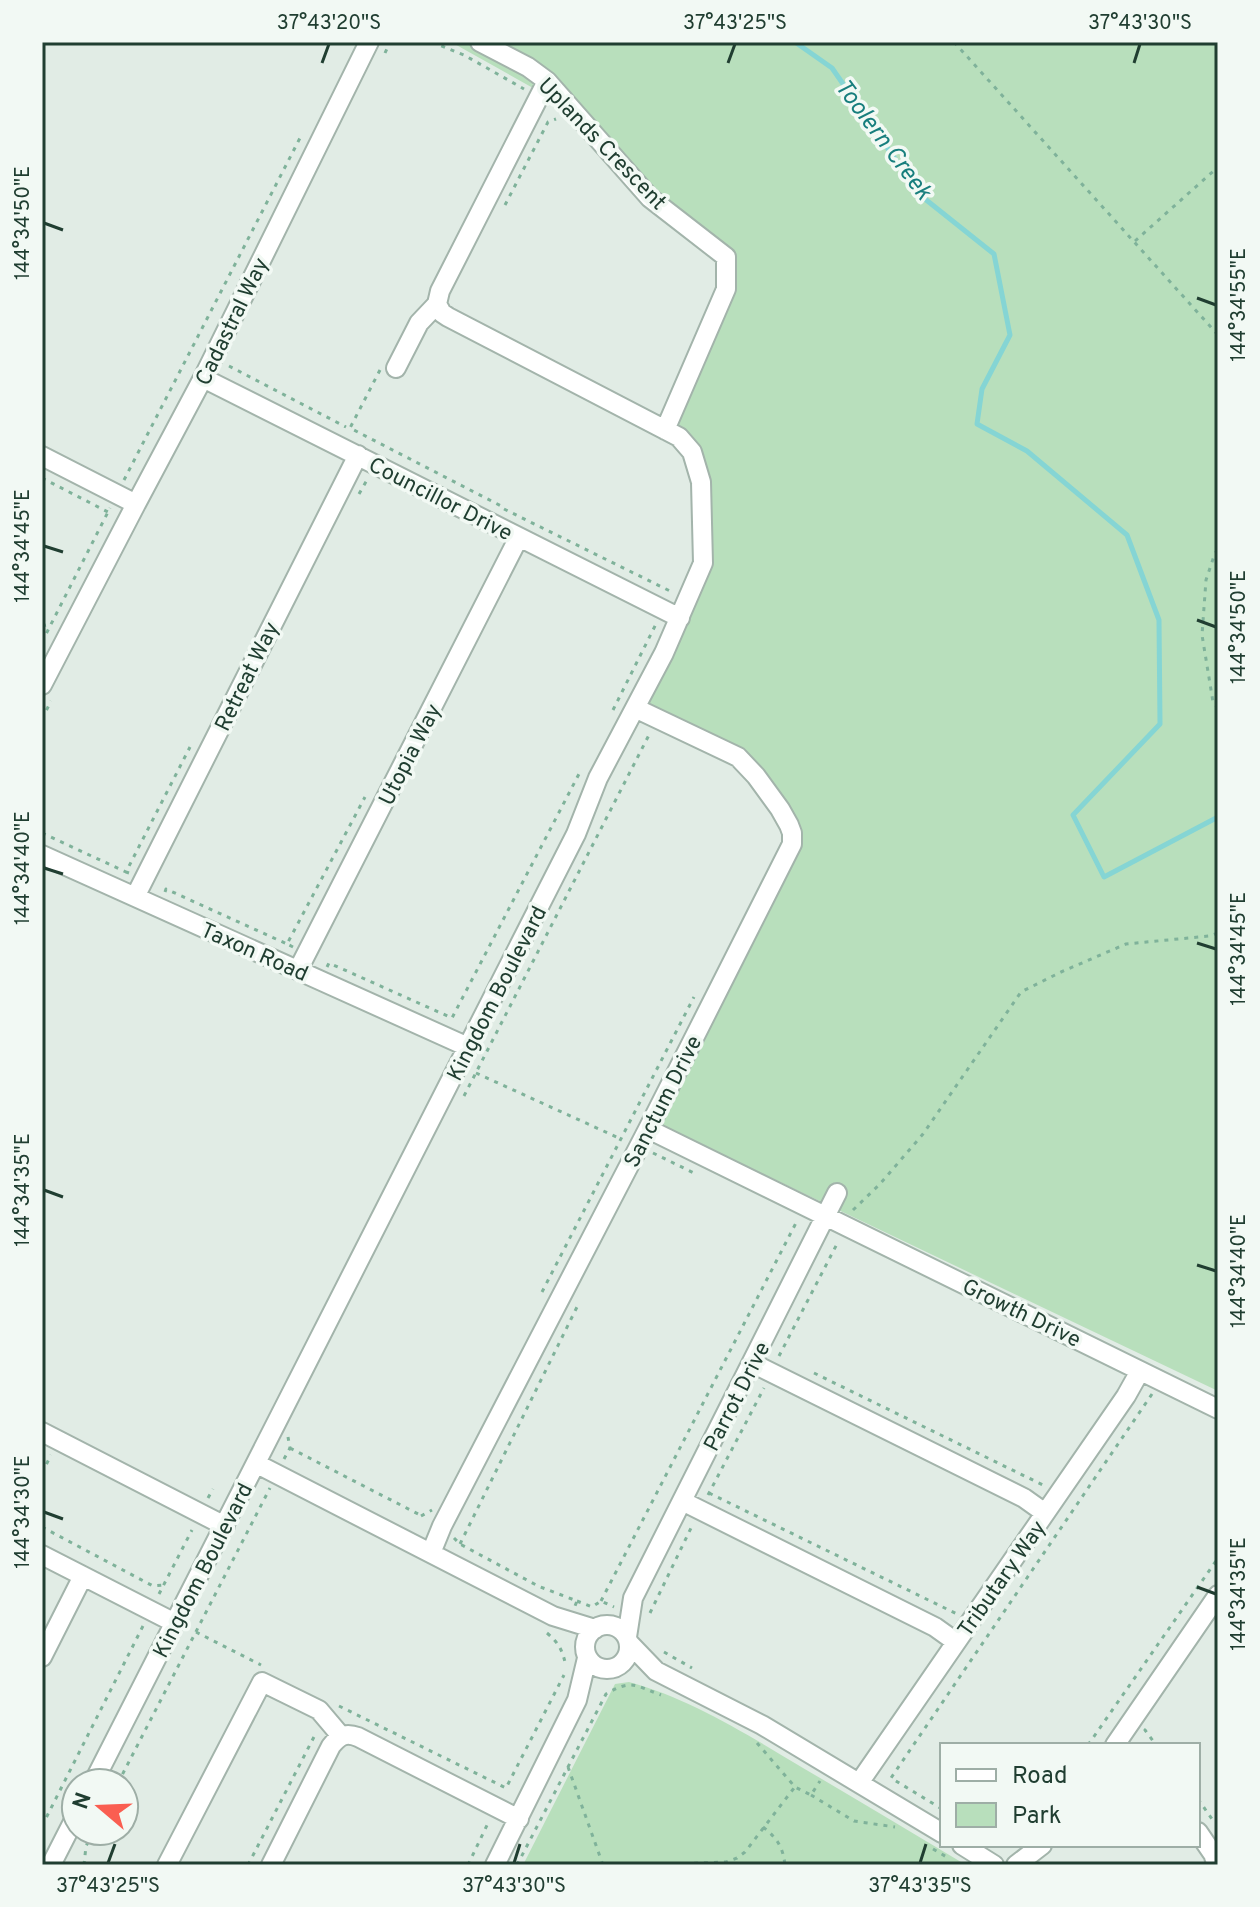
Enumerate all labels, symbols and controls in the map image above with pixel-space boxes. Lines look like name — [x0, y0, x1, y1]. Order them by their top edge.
text: 37°43'20"S — [277, 11, 381, 37]
text: 37°43'25"S — [683, 11, 787, 37]
text: 37°43'30"S — [1088, 11, 1192, 37]
street label: Uplands Crescent — [531, 73, 671, 216]
water label: Toolern Creek — [827, 74, 938, 207]
text: 144°34'50"E — [11, 166, 37, 280]
text: 144°34'55"E — [1227, 248, 1253, 362]
street label: Cadastral Way — [191, 254, 276, 390]
street label: Councillor Drive — [363, 452, 516, 548]
text: 144°34'45"E — [11, 489, 37, 603]
text: 144°34'50"E — [1227, 570, 1253, 684]
street label: Retreat Way — [210, 618, 286, 736]
street label: Utopia Way — [374, 700, 448, 811]
text: 144°34'40"E — [11, 811, 37, 925]
text: 144°34'45"E — [1227, 892, 1253, 1006]
street label: Kingdom Boulevard — [442, 902, 554, 1086]
street label: Taxon Road — [196, 918, 312, 989]
street label: Sanctum Drive — [619, 1032, 709, 1173]
text: 144°34'35"E — [11, 1133, 37, 1247]
text: 144°34'40"E — [1227, 1214, 1253, 1328]
street label: Growth Drive — [957, 1274, 1085, 1355]
street label: Parrot Drive — [699, 1338, 777, 1456]
text: 144°34'30"E — [11, 1455, 37, 1569]
street label: Kingdom Boulevard — [148, 1479, 260, 1663]
street label: Tributary Way — [953, 1516, 1053, 1643]
text: 144°34'35"E — [1227, 1537, 1253, 1651]
legend — [940, 1743, 1200, 1847]
text: Road — [1012, 1762, 1068, 1792]
north arrow — [60, 1767, 140, 1847]
text: N — [68, 1789, 99, 1813]
text: Park — [1012, 1802, 1062, 1832]
text: 37°43'25"S — [56, 1874, 160, 1900]
text: 37°43'30"S — [462, 1874, 566, 1900]
text: 37°43'35"S — [868, 1874, 972, 1900]

